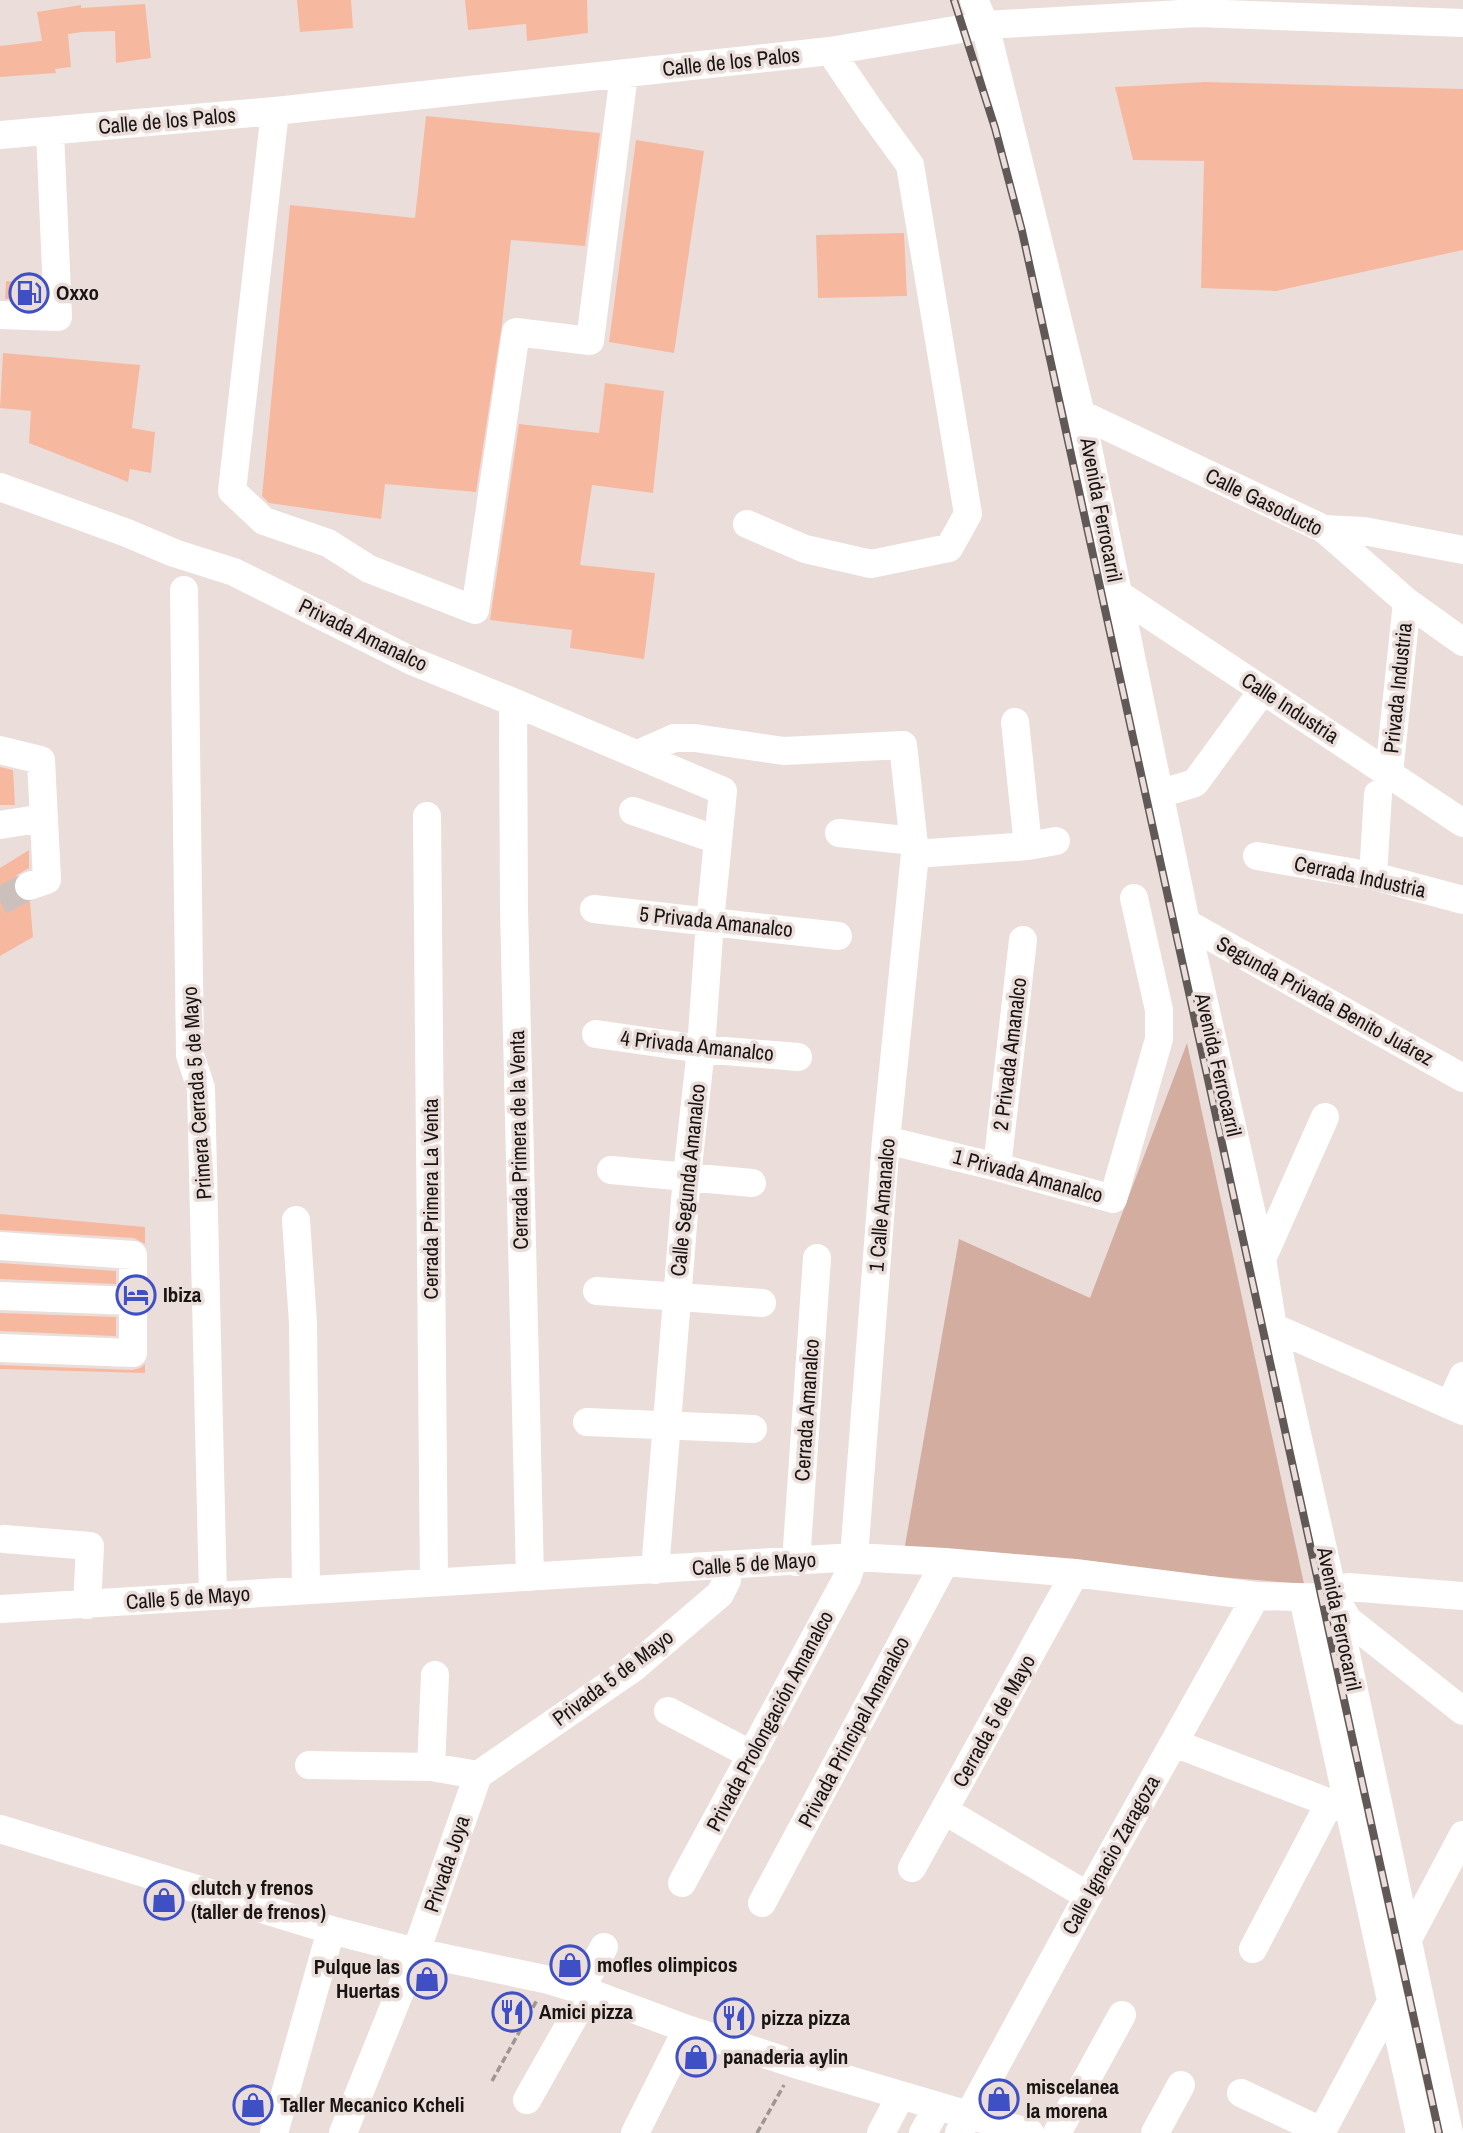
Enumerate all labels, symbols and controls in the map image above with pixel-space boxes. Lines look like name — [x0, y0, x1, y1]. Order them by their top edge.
street label: Calle de los Palos — [661, 40, 801, 83]
street label: Calle de los Palos — [97, 100, 237, 141]
fuel station icon: Oxxo — [8, 272, 50, 314]
place label: Oxxo — [56, 278, 99, 307]
street label: Avenida Ferrocarril — [1073, 434, 1130, 584]
street label: Calle Gasoducto — [1201, 461, 1328, 542]
street label: Privada Amanalco — [294, 591, 432, 678]
street label: Privada Industria — [1376, 621, 1419, 755]
street label: Calle Industria — [1236, 665, 1345, 750]
street label: Cerrada Industria — [1292, 848, 1429, 905]
street label: 5 Privada Amanalco — [638, 899, 794, 944]
street label: Segunda Privada Benito Juárez — [1211, 929, 1439, 1073]
street label: 2 Privada Amanalco — [986, 976, 1033, 1132]
street label: Primera Cerrada 5 de Mayo — [175, 986, 218, 1201]
street label: Avenida Ferrocarril — [1188, 989, 1249, 1139]
street label: 4 Privada Amanalco — [619, 1023, 775, 1068]
street label: Cerrada Primera de la Venta — [502, 1030, 535, 1250]
street label: Calle Segunda Amanalco — [663, 1082, 712, 1278]
street label: Cerrada Primera La Venta — [416, 1098, 445, 1300]
street label: 1 Calle Amanalco — [861, 1137, 902, 1273]
street label: 1 Privada Amanalco — [950, 1142, 1106, 1209]
hotel icon: Ibiza — [115, 1274, 157, 1316]
place label: Ibiza — [163, 1280, 202, 1309]
street label: Cerrada Amanalco — [787, 1338, 826, 1482]
street label: Avenida Ferrocarril — [1310, 1543, 1369, 1693]
street label: Calle 5 de Mayo — [691, 1545, 817, 1582]
street label: Calle 5 de Mayo — [125, 1579, 251, 1616]
street label: Privada Prolongación Amanalco — [699, 1605, 840, 1836]
street label: Privada 5 de Mayo — [546, 1623, 679, 1733]
street label: Privada Principal Amanalco — [791, 1631, 916, 1832]
street label: Cerrada 5 de Mayo — [945, 1649, 1042, 1792]
street label: Calle Ignacio Zaragoza — [1055, 1770, 1167, 1940]
street label: Privada Joya — [416, 1811, 477, 1916]
place label: clutch y frenos (taller de frenos) — [191, 1873, 326, 1926]
shop icon: clutch y frenos (taller de frenos) — [143, 1879, 185, 1921]
shop icon: mofles olimpicos — [549, 1944, 591, 1986]
place label: mofles olimpicos — [597, 1950, 738, 1979]
place label: Pulque las Huertas — [314, 1952, 400, 2005]
shop icon: Pulque las Huertas — [406, 1958, 448, 2000]
restaurant icon: Amici pizza — [491, 1991, 533, 2033]
place label: Amici pizza — [539, 1997, 633, 2026]
restaurant icon: pizza pizza — [713, 1997, 755, 2039]
place label: pizza pizza — [761, 2003, 850, 2032]
shop icon: panaderia aylin — [675, 2036, 717, 2078]
place label: panaderia aylin — [723, 2042, 848, 2071]
place label: miscelanea la morena — [1026, 2072, 1119, 2125]
shop icon: miscelanea la morena — [978, 2078, 1020, 2120]
shop icon: Taller Mecanico Kcheli — [232, 2084, 274, 2126]
place label: Taller Mecanico Kcheli — [280, 2090, 464, 2119]

